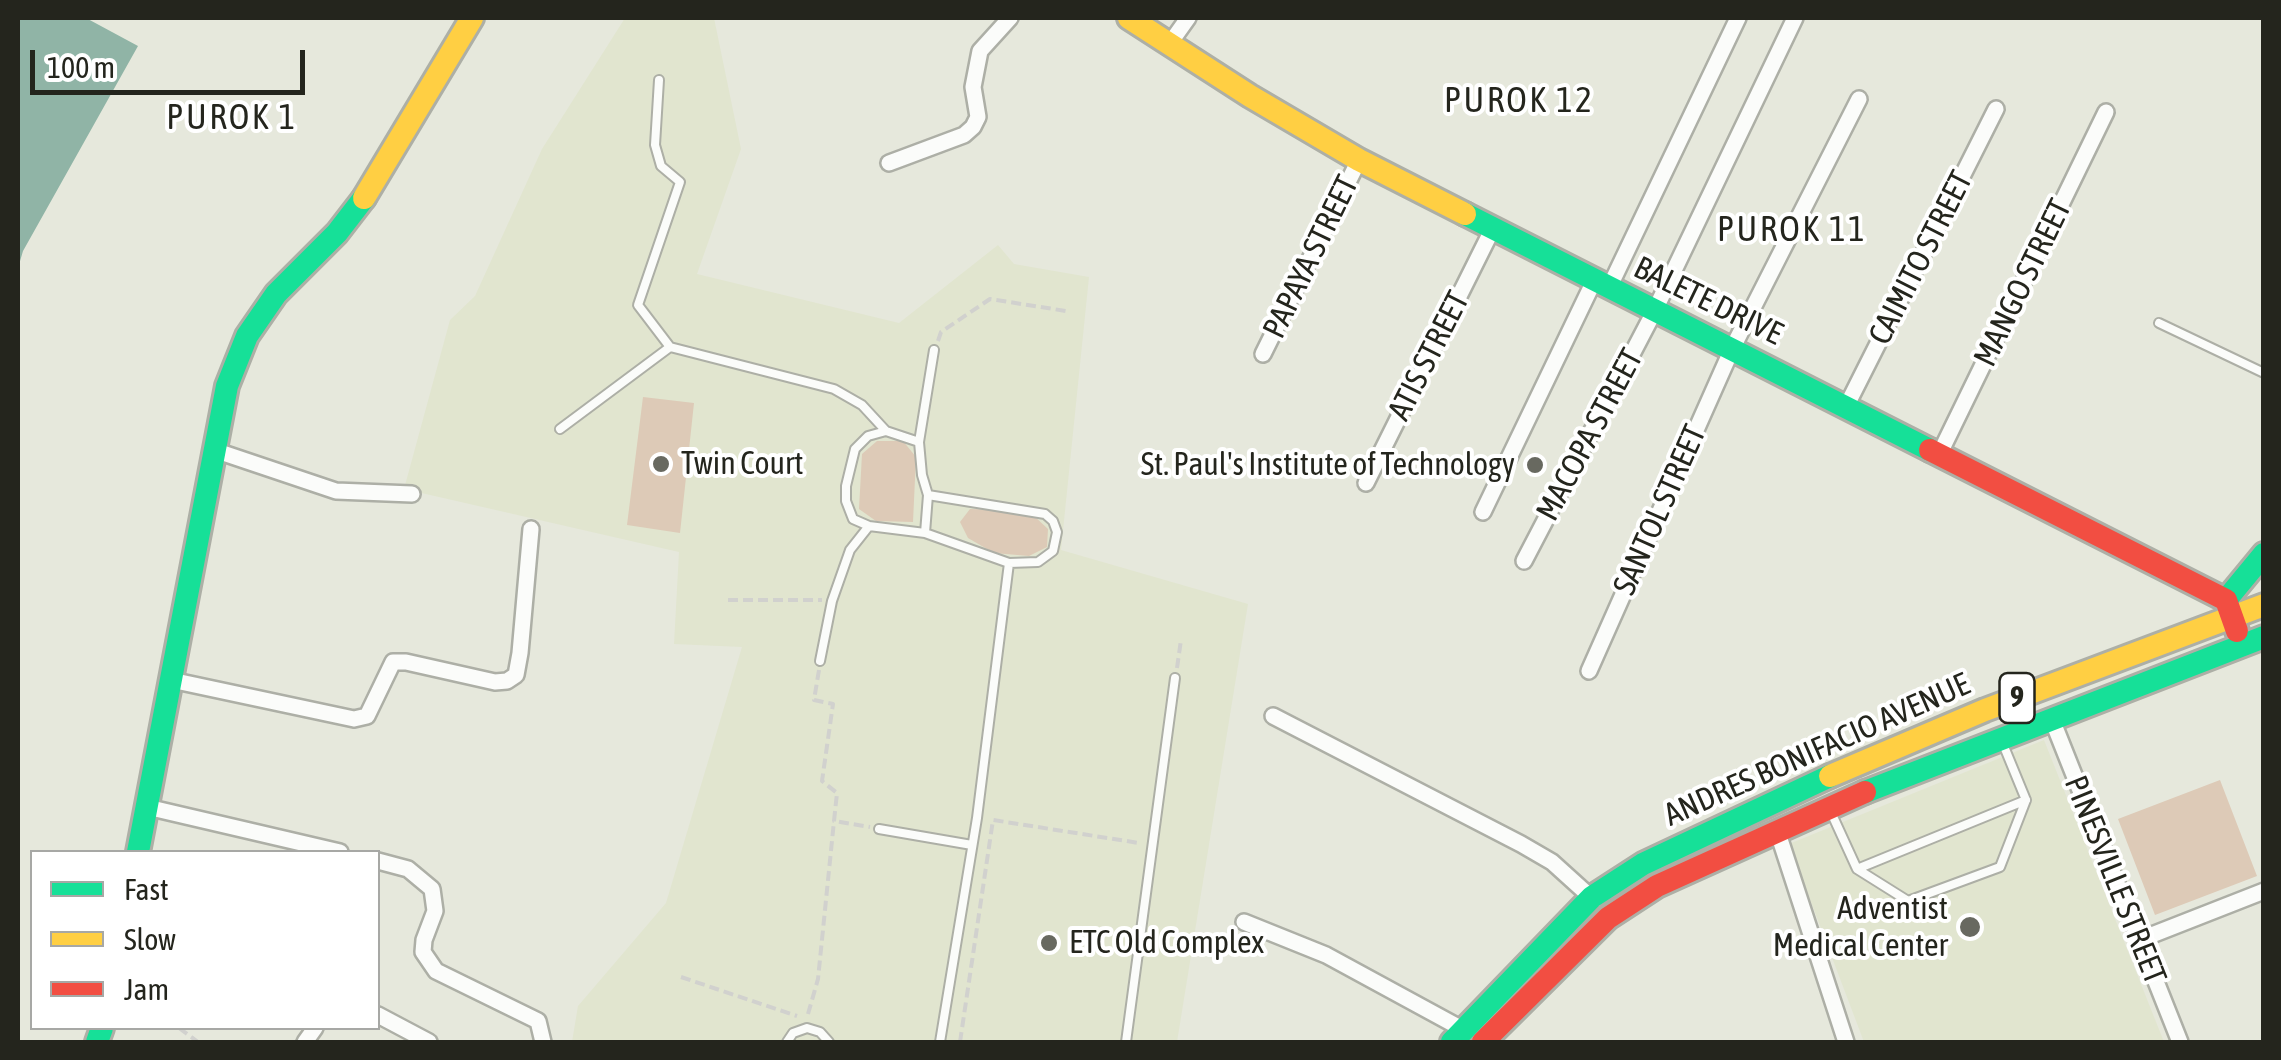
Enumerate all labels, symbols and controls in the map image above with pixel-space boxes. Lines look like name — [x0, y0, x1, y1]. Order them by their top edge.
scale bar — [35, 30, 310, 92]
text: 100 m — [47, 50, 115, 84]
district label: PUROK 12 — [1444, 80, 1594, 122]
district label: PUROK 1 — [166, 97, 298, 139]
street label: CAIMITO STREET — [1861, 165, 1981, 351]
street label: PAPAYA STREET — [1255, 169, 1367, 345]
street label: MANGO STREET — [1966, 193, 2080, 373]
district label: PUROK 11 — [1717, 209, 1867, 251]
street label: BALETE DRIVE — [1628, 249, 1788, 353]
street label: ATIS STREET — [1380, 285, 1478, 427]
street label: MACOPA STREET — [1529, 343, 1651, 527]
street label: SANTOL STREET — [1606, 419, 1714, 601]
place label: Twin Court — [681, 445, 803, 483]
place label: St. Paul's Institute of Technology — [1141, 446, 1515, 484]
marker: Twin Court — [650, 453, 672, 475]
marker: St. Paul's Institute of Technology — [1524, 454, 1546, 476]
street label: ANDRES BONIFACIO AVENUE — [1658, 665, 1976, 835]
road number: 9 — [2000, 673, 2034, 723]
street label: PINESVILLE STREET — [2056, 770, 2174, 990]
legend — [30, 850, 380, 1030]
text: Fast — [124, 872, 169, 906]
place label: Adventist Medical Center — [1773, 890, 1948, 965]
marker: Adventist Medical Center — [1957, 914, 1983, 940]
text: Slow — [124, 922, 176, 956]
place label: ETC Old Complex — [1069, 924, 1264, 962]
marker: ETC Old Complex — [1038, 932, 1060, 954]
text: Jam — [124, 972, 169, 1006]

